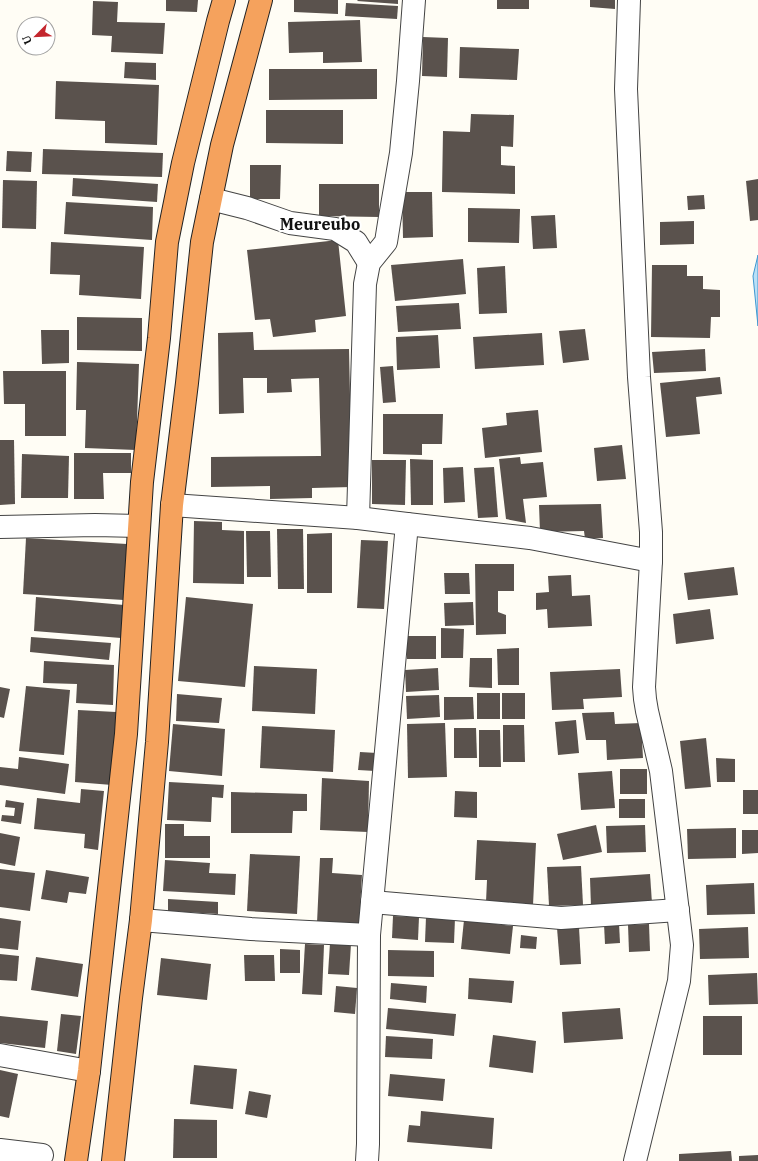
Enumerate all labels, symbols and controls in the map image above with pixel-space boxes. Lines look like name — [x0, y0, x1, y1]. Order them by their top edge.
north arrow — [16, 16, 56, 56]
text: U — [19, 33, 35, 47]
district label: Meureubo — [280, 214, 360, 234]

